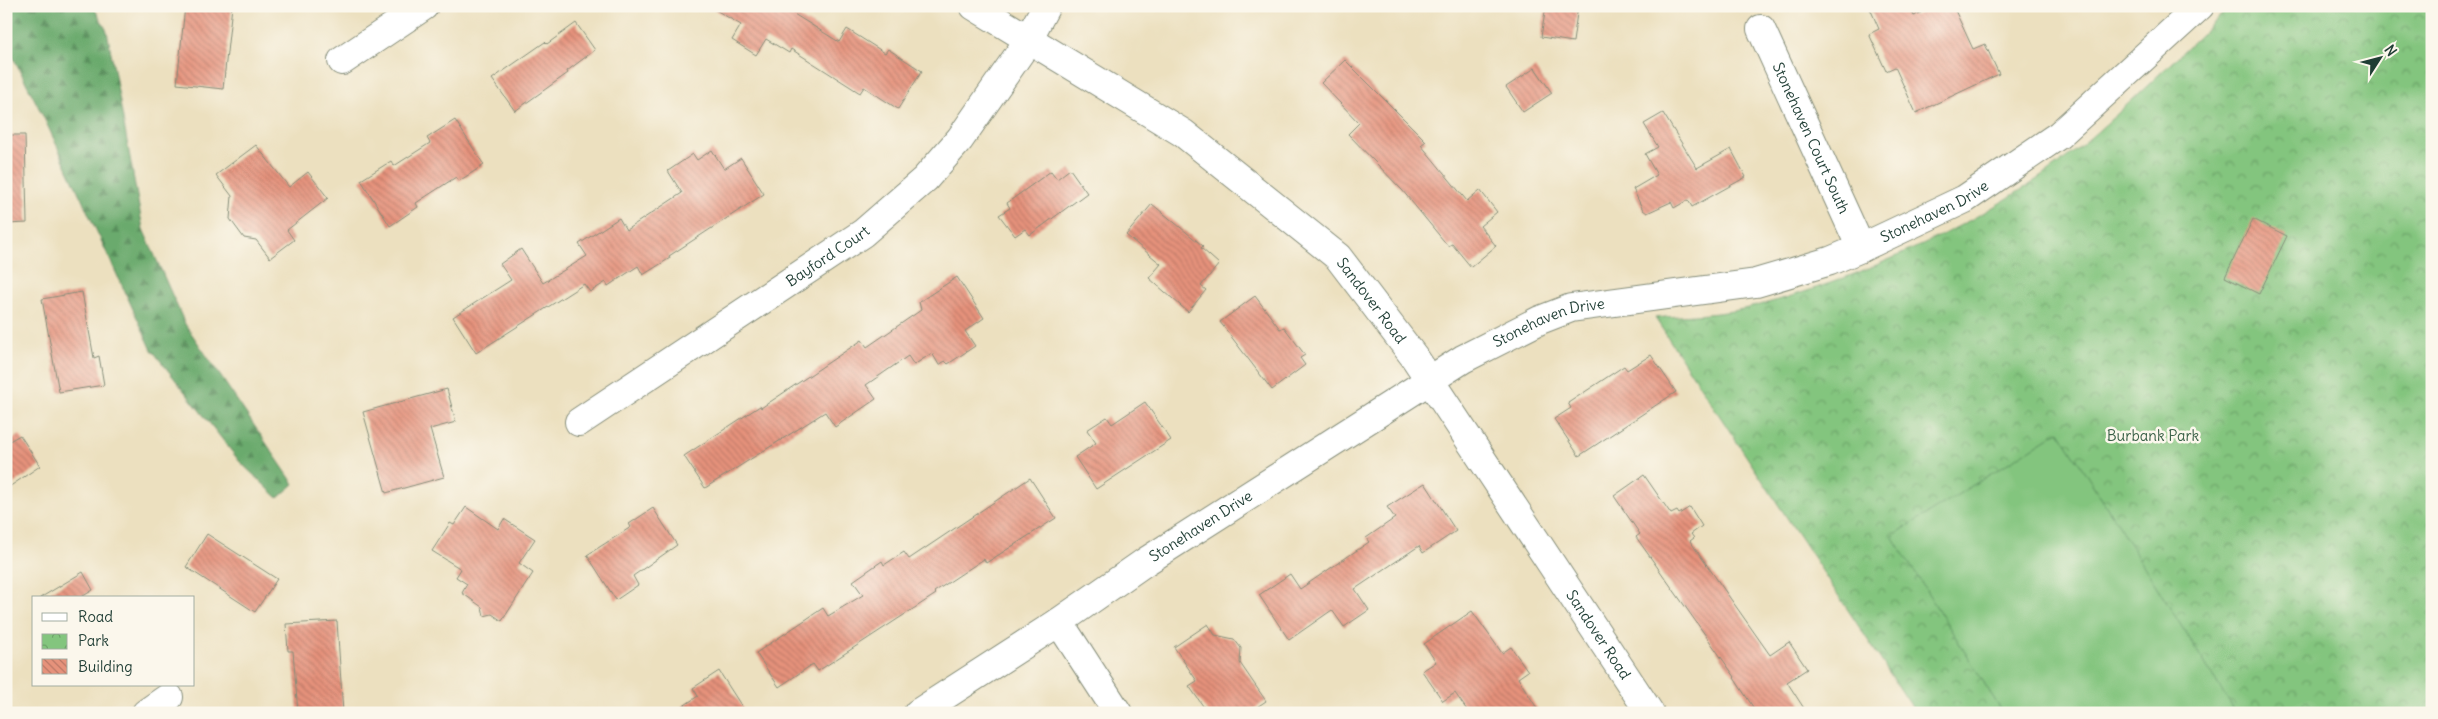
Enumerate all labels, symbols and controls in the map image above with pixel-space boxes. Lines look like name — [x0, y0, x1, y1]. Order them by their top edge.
north arrow — [2356, 32, 2406, 82]
text: N — [2380, 41, 2401, 60]
street label: Stonehaven Court South — [1769, 59, 1854, 217]
street label: Stonehaven Drive — [1877, 176, 1992, 247]
street label: Bayford Court — [782, 221, 874, 291]
street label: Sandover Road — [1333, 254, 1411, 347]
street label: Stonehaven Drive — [1489, 294, 1606, 351]
park label: Burbank Park — [2107, 426, 2200, 445]
street label: Stonehaven Drive — [1145, 486, 1256, 566]
street label: Sandover Road — [1562, 586, 1635, 683]
legend — [32, 596, 195, 686]
text: Road — [78, 607, 113, 626]
text: Park — [78, 631, 109, 650]
text: Building — [78, 657, 133, 676]

